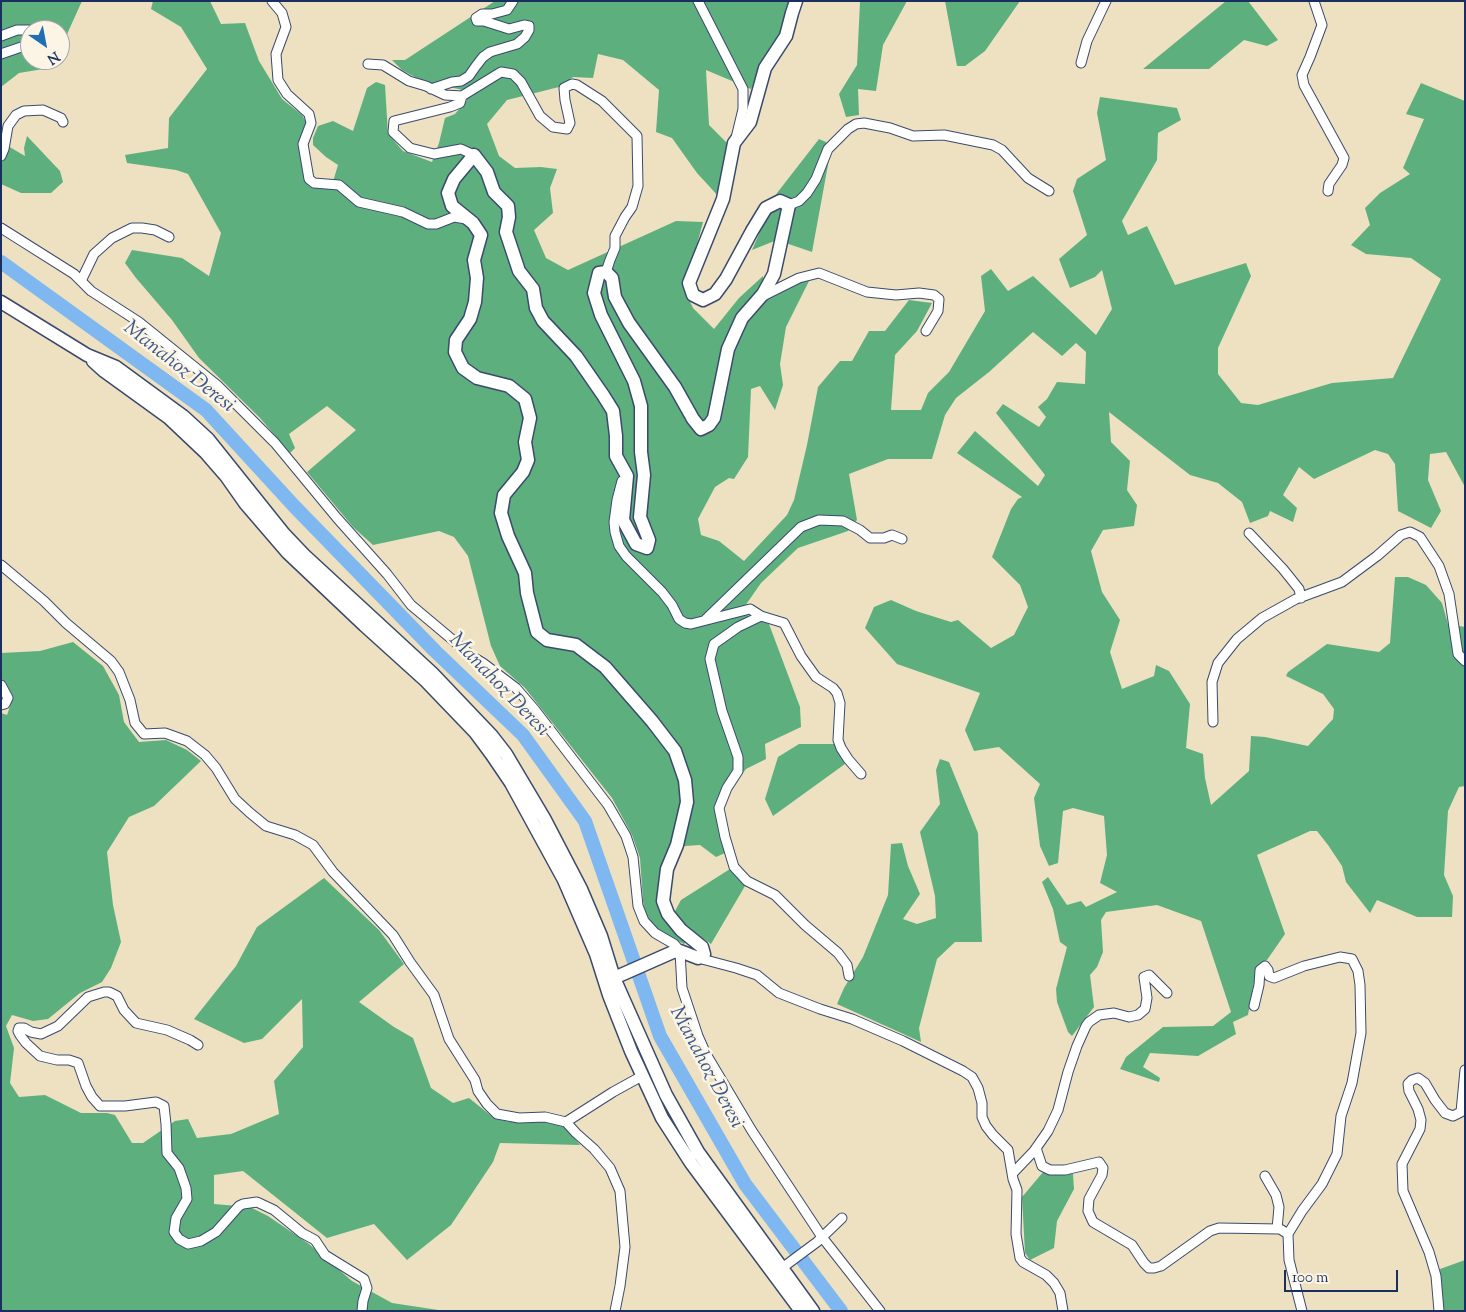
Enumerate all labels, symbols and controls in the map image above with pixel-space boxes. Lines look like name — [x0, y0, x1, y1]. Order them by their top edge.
north arrow — [20, 20, 70, 70]
text: N — [42, 45, 63, 68]
water label: Manahoz Deresi — [117, 317, 239, 419]
water label: Manahoz Deresi — [442, 629, 554, 743]
water label: Manahoz Deresi — [662, 1003, 748, 1133]
scale bar — [1286, 1260, 1400, 1292]
text: 100 m — [1292, 1268, 1328, 1289]

